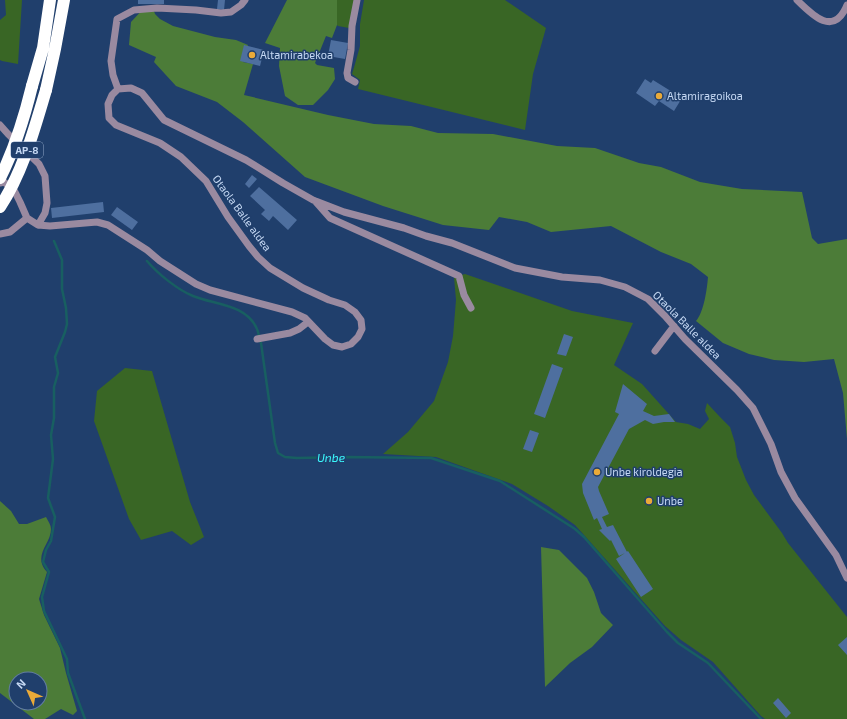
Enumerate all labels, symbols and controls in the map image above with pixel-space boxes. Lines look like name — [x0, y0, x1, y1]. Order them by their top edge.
place label: Altamirabekoa — [260, 48, 333, 61]
marker: Altamirabekoa — [247, 50, 257, 60]
place label: Altamiragoikoa — [667, 89, 743, 102]
marker: Altamiragoikoa — [654, 91, 664, 101]
road number: AP-8 — [11, 142, 43, 158]
street label: Otaola Balle aldea — [210, 172, 274, 253]
street label: Otaola Balle aldea — [651, 288, 724, 361]
water label: Unbe — [317, 450, 346, 464]
place label: Unbe kiroldegia — [605, 465, 683, 478]
marker: Unbe kiroldegia — [592, 467, 602, 477]
place label: Unbe — [657, 494, 683, 507]
marker: Unbe — [644, 496, 654, 506]
north arrow — [8, 671, 48, 711]
text: N — [13, 676, 28, 691]

